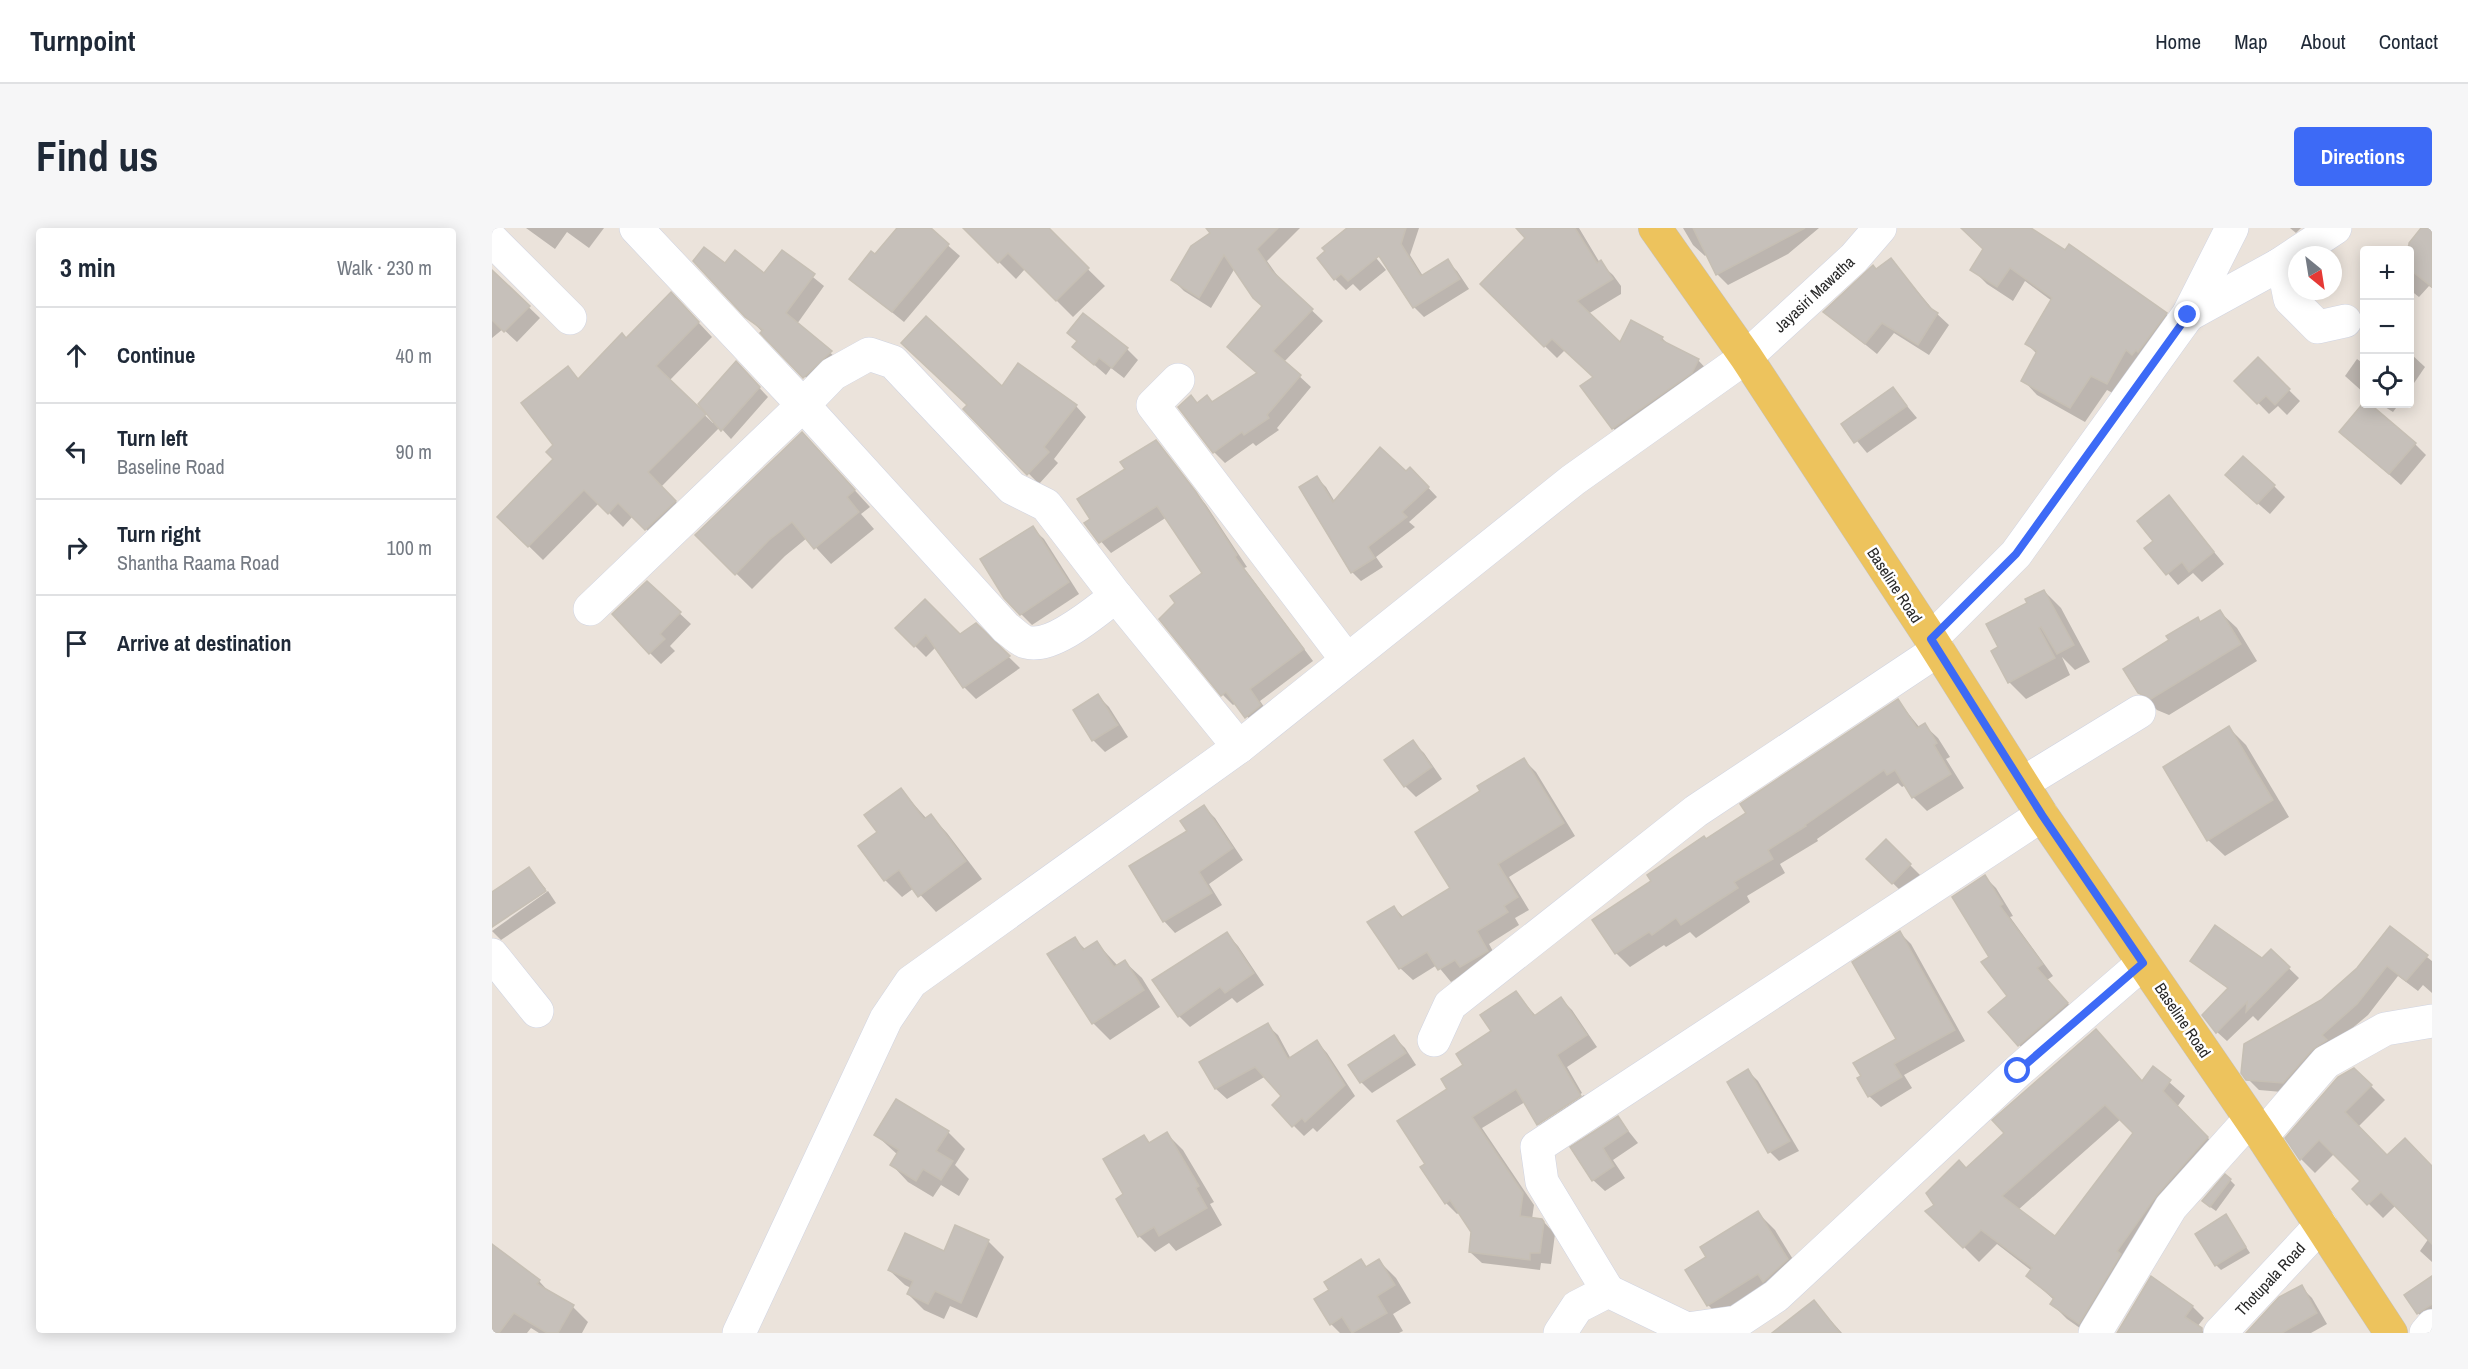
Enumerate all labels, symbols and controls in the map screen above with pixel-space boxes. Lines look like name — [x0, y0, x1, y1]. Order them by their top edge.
text: Turnpoint — [30, 22, 135, 60]
text: Home — [2155, 27, 2201, 56]
text: Map — [2234, 27, 2268, 56]
text: About — [2301, 27, 2346, 56]
text: Contact — [2379, 27, 2438, 56]
button: Directions — [2294, 127, 2432, 186]
text: Find us — [36, 128, 158, 184]
north arrow — [2288, 246, 2342, 300]
map controls — [2360, 246, 2414, 408]
button: + — [2360, 246, 2414, 300]
text: 3 min — [60, 250, 116, 285]
street label: Jayasiri Mawatha — [1769, 250, 1860, 337]
text: Walk · 230 m — [337, 254, 432, 281]
button: − — [2360, 300, 2414, 354]
route end — [2174, 301, 2200, 327]
icon: ahead — [60, 339, 93, 372]
text: Continue — [117, 340, 195, 370]
text: 40 m — [396, 342, 432, 369]
button: locate — [2360, 354, 2414, 408]
text: Turn left — [117, 423, 188, 453]
icon: left — [60, 435, 93, 468]
text: 90 m — [396, 438, 432, 465]
text: Baseline Road — [117, 453, 225, 480]
text: Turn right — [117, 519, 201, 549]
icon: right — [60, 531, 93, 564]
text: 100 m — [386, 534, 432, 561]
street label: Baseline Road — [1862, 543, 1928, 627]
text: Shantha Raama Road — [117, 549, 279, 576]
icon: arrive — [60, 627, 93, 660]
text: Arrive at destination — [117, 628, 291, 658]
street label: Baseline Road — [2150, 978, 2216, 1062]
route start — [2004, 1057, 2030, 1083]
street label: Thotupala Road — [2230, 1237, 2310, 1321]

